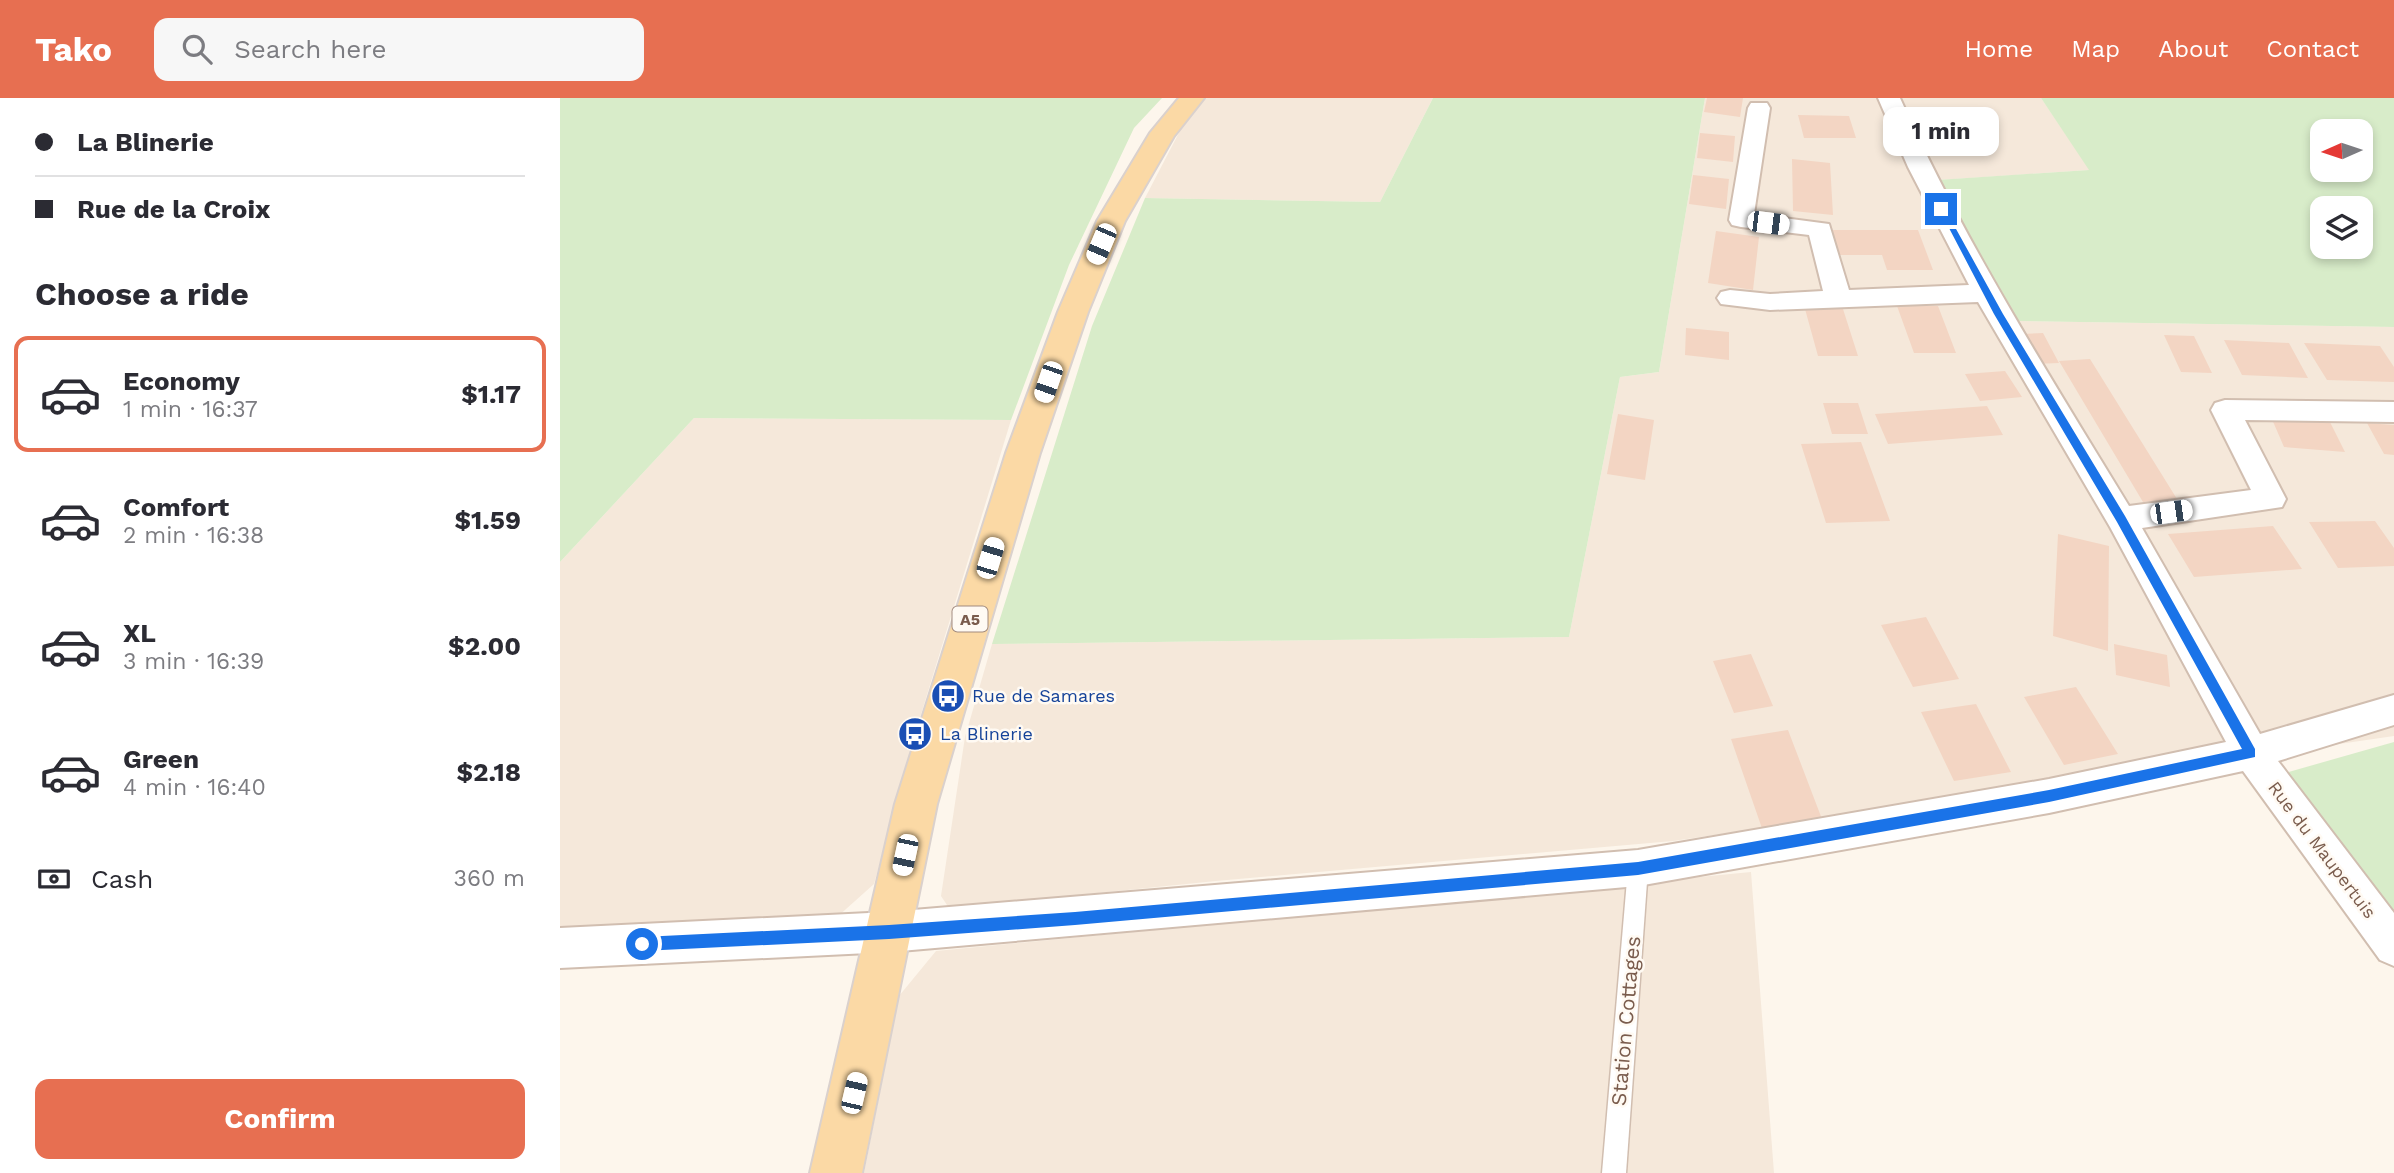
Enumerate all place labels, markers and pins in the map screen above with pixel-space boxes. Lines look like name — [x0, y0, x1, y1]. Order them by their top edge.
bus stop icon: Rue de Samares — [929, 677, 967, 715]
place label: Rue de Samares — [972, 685, 1115, 706]
bus stop icon: La Blinerie — [896, 715, 934, 753]
place label: La Blinerie — [940, 723, 1033, 744]

